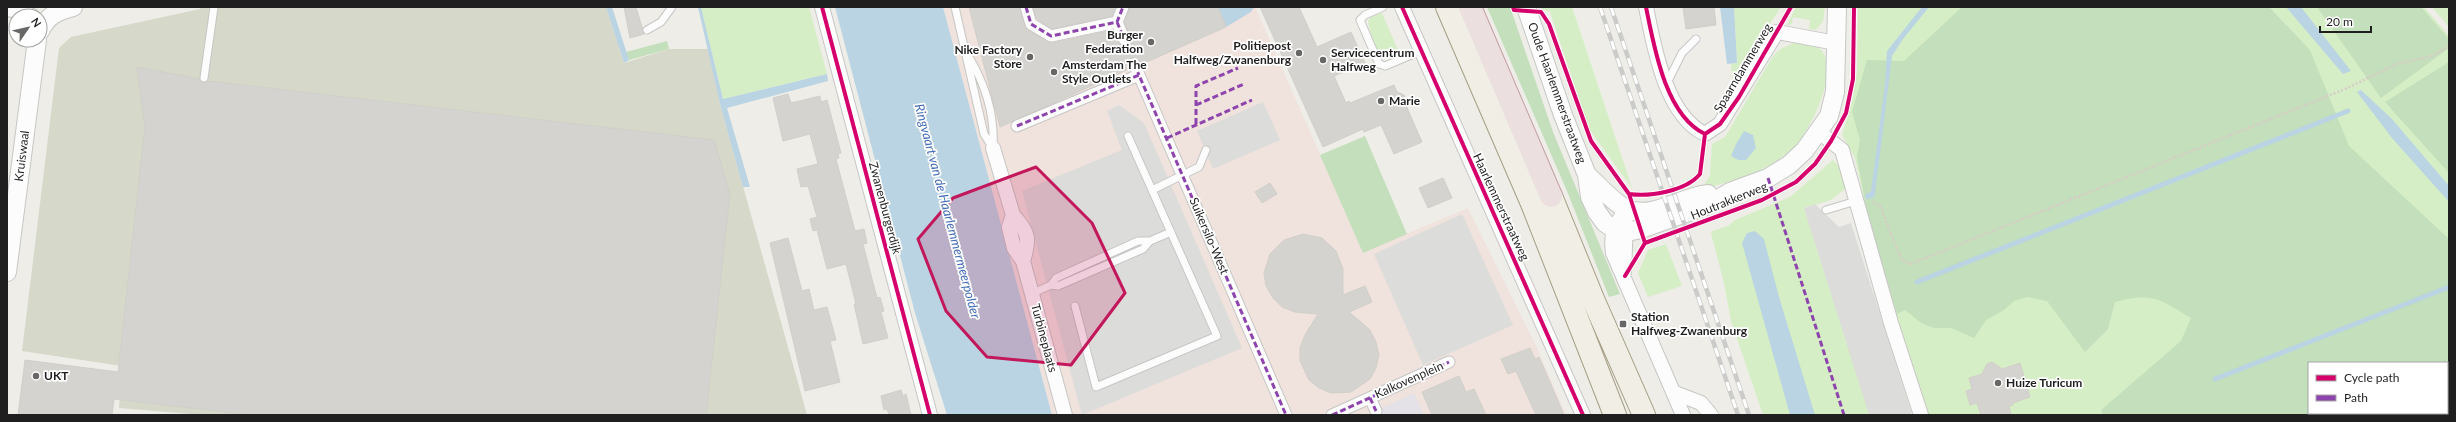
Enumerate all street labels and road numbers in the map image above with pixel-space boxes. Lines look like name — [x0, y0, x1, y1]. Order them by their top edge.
street label: Oude Haarlemmerstraatweg — [1525, 20, 1590, 165]
street label: Spaarndammerweg — [1710, 21, 1775, 115]
street label: Kruiswaal — [11, 130, 32, 182]
street label: Haarlemmerstraatweg — [1470, 151, 1533, 263]
street label: Zwanenburgerdijk — [866, 160, 905, 256]
street label: Houtrakkerweg — [1688, 178, 1769, 223]
street label: Suikersilo-West — [1187, 195, 1233, 277]
street label: Turbineplaats — [1028, 302, 1061, 374]
street label: Kalkovenplein — [1372, 358, 1445, 401]

